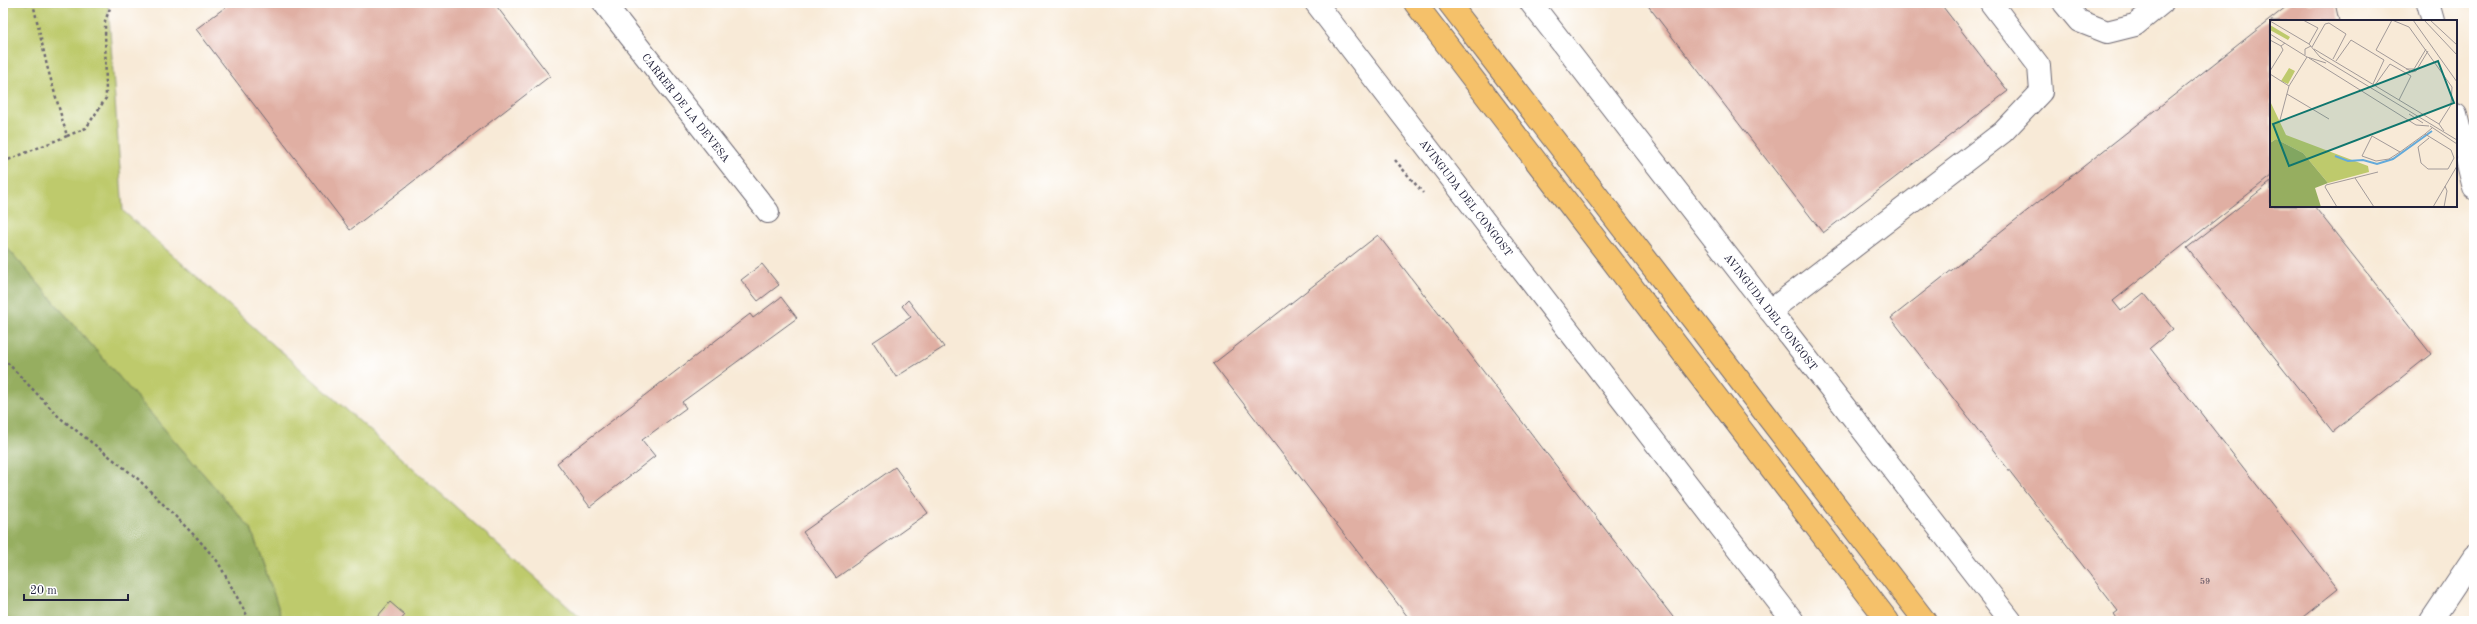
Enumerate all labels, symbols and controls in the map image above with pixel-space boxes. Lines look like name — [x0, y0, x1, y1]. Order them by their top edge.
inset map — [2270, 20, 2457, 207]
street label: CARRER DE LA DEVESA — [639, 52, 731, 166]
street label: AVINGUDA DEL CONGOST — [1417, 138, 1514, 259]
street label: AVINGUDA DEL CONGOST — [1721, 252, 1818, 373]
scale bar — [24, 576, 128, 602]
house number: 59 — [2200, 577, 2210, 586]
text: 20 m — [30, 585, 57, 597]

